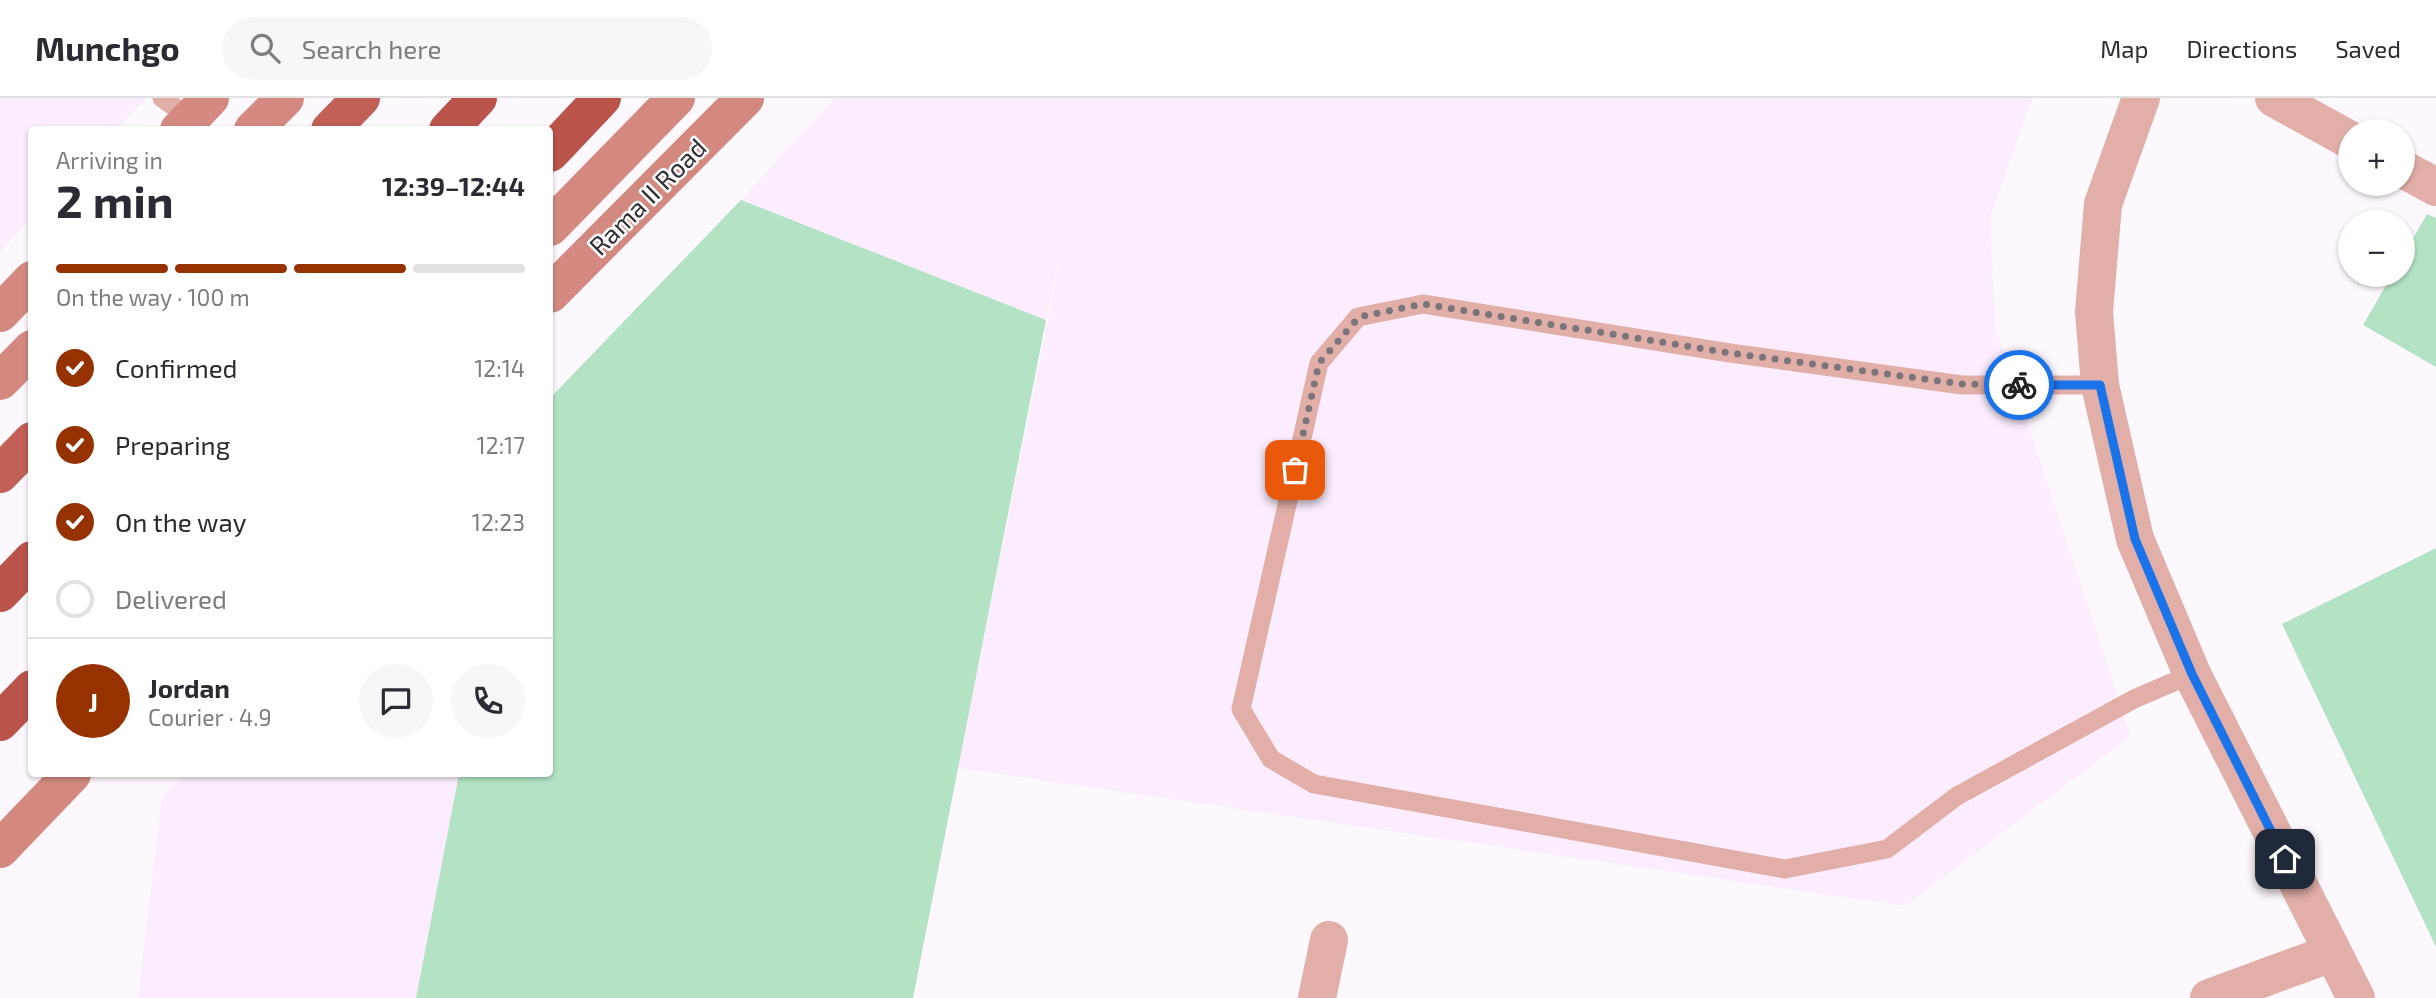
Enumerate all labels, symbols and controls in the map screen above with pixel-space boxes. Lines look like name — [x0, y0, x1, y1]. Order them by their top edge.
search box — [222, 17, 712, 80]
text: Munchgo — [35, 28, 180, 68]
icon: search — [246, 29, 284, 67]
text: Search here — [302, 33, 441, 64]
text: Map — [2100, 34, 2148, 63]
text: Directions — [2186, 34, 2297, 63]
text: Saved — [2335, 34, 2401, 63]
map controls — [2338, 119, 2415, 287]
button: + — [2338, 119, 2415, 196]
street label: Rama II Road — [582, 131, 712, 261]
text: Arriving in — [56, 146, 163, 174]
text: 12:39–12:44 — [382, 170, 525, 201]
text: 2 min — [56, 172, 174, 227]
button: − — [2338, 210, 2415, 287]
text: On the way · 100 m — [56, 283, 250, 311]
icon: check — [56, 349, 94, 387]
courier — [1984, 350, 2054, 420]
text: Confirmed — [115, 352, 238, 383]
text: 12:14 — [474, 354, 525, 382]
icon: bike — [2000, 366, 2038, 404]
icon: check — [56, 426, 94, 464]
text: Preparing — [115, 429, 230, 460]
text: 12:17 — [477, 431, 525, 459]
pin — [1265, 440, 1325, 500]
icon: bag — [1276, 451, 1314, 489]
icon: check — [56, 503, 94, 541]
text: On the way — [115, 506, 246, 537]
text: 12:23 — [472, 508, 525, 536]
text: Delivered — [115, 583, 227, 614]
button: chat — [359, 664, 433, 738]
button: phone — [451, 664, 525, 738]
text: Jordan — [148, 672, 230, 703]
text: J — [88, 686, 98, 717]
text: Courier · 4.9 — [148, 703, 272, 731]
pin — [2255, 829, 2315, 889]
icon: home — [2266, 840, 2304, 878]

